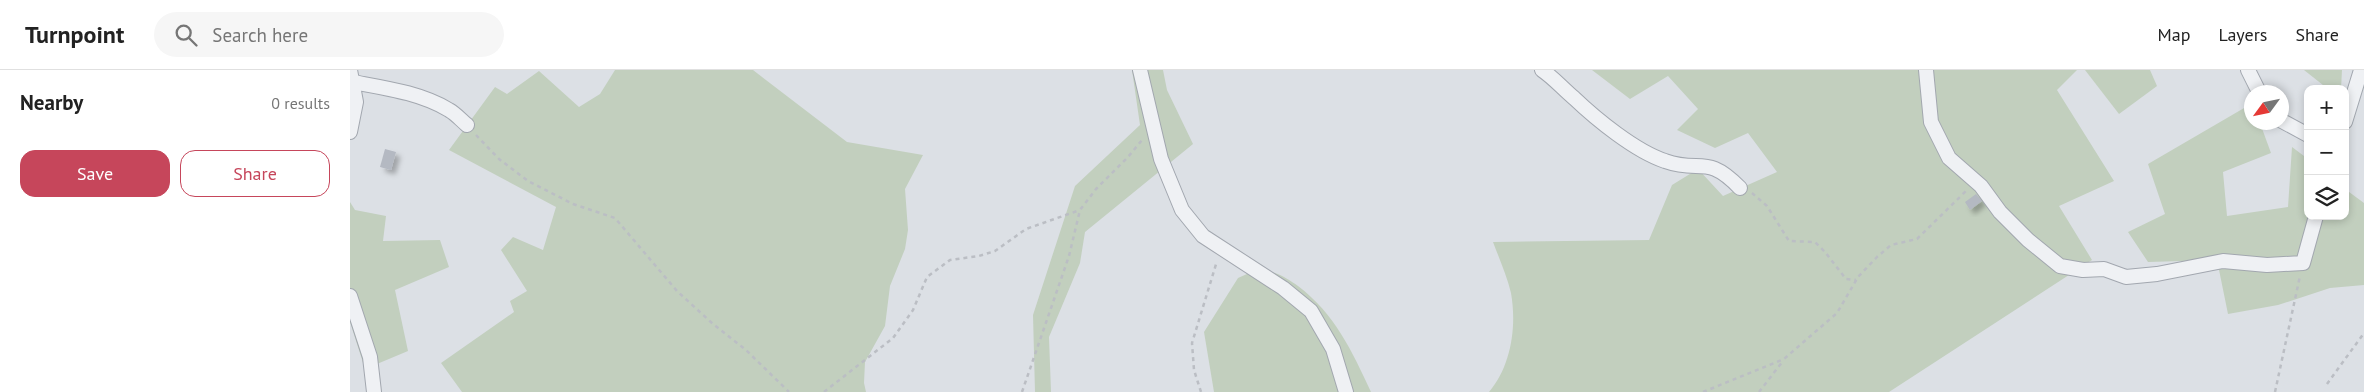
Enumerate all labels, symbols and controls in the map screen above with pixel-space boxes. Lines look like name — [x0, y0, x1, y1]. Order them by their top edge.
search box — [154, 12, 504, 57]
text: Turnpoint — [25, 19, 124, 50]
icon: search — [172, 21, 200, 49]
text: Search here — [212, 23, 308, 47]
text: Map — [2158, 23, 2190, 46]
text: Layers — [2218, 23, 2267, 46]
text: Share — [2295, 23, 2339, 46]
north arrow — [2244, 85, 2289, 130]
map controls — [2304, 85, 2349, 220]
button: + — [2304, 85, 2349, 130]
text: Nearby — [20, 89, 83, 116]
text: 0 results — [271, 93, 330, 113]
button: − — [2304, 130, 2349, 175]
button: Save — [20, 150, 170, 197]
button: Share — [180, 150, 330, 197]
button: layers — [2304, 175, 2349, 220]

